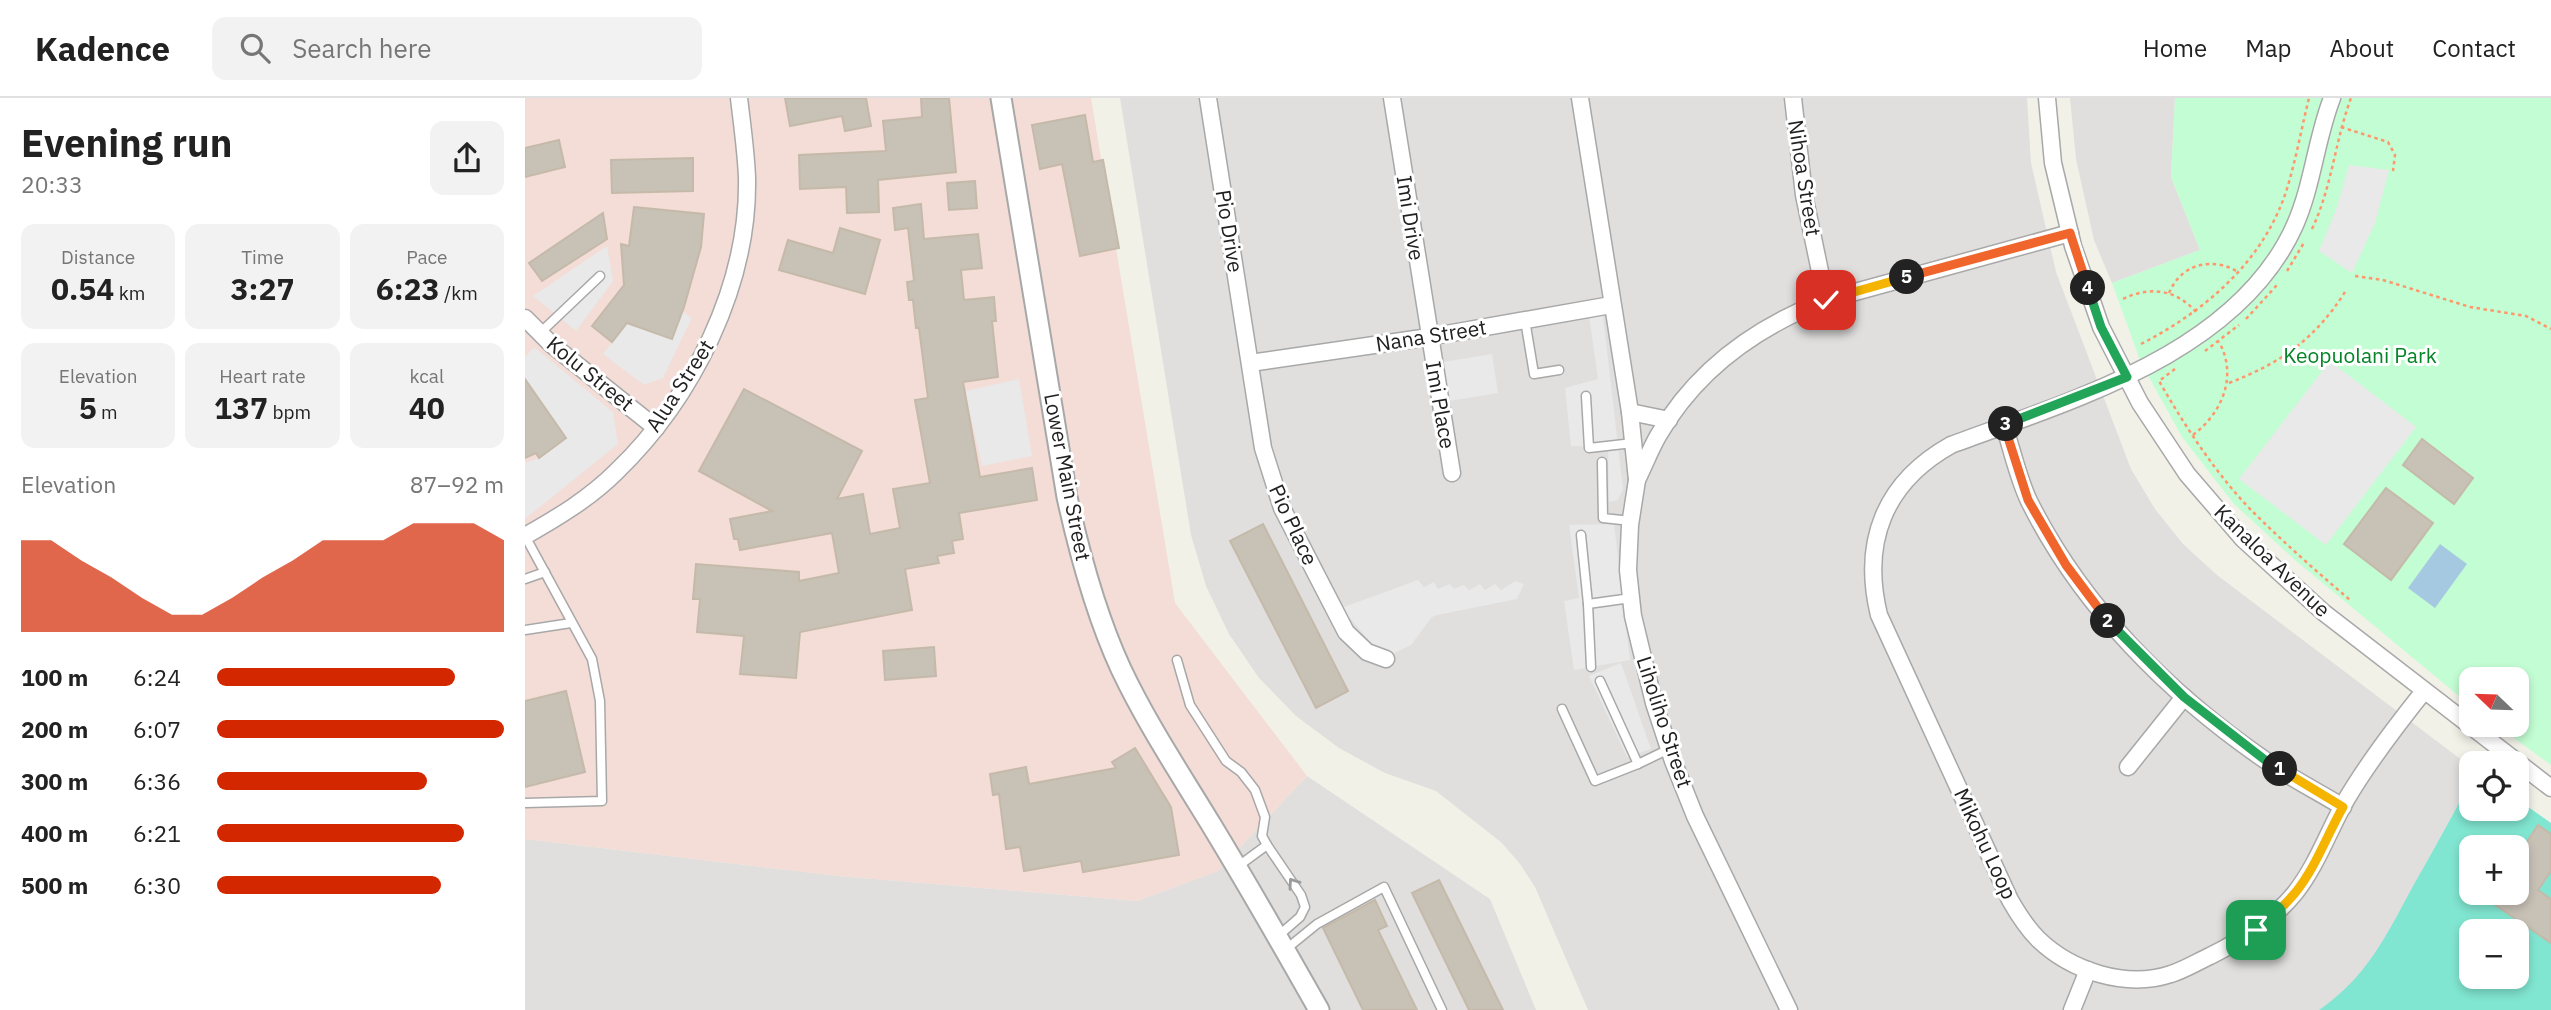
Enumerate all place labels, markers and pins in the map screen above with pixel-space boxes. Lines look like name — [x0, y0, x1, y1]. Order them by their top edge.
pin: 5 — [1889, 260, 1925, 294]
pin — [1796, 270, 1856, 330]
pin: 4 — [2071, 270, 2105, 306]
pin: 3 — [1989, 406, 2023, 442]
pin: 2 — [2091, 603, 2125, 638]
pin: 1 — [2263, 752, 2297, 786]
pin — [2226, 900, 2286, 960]

